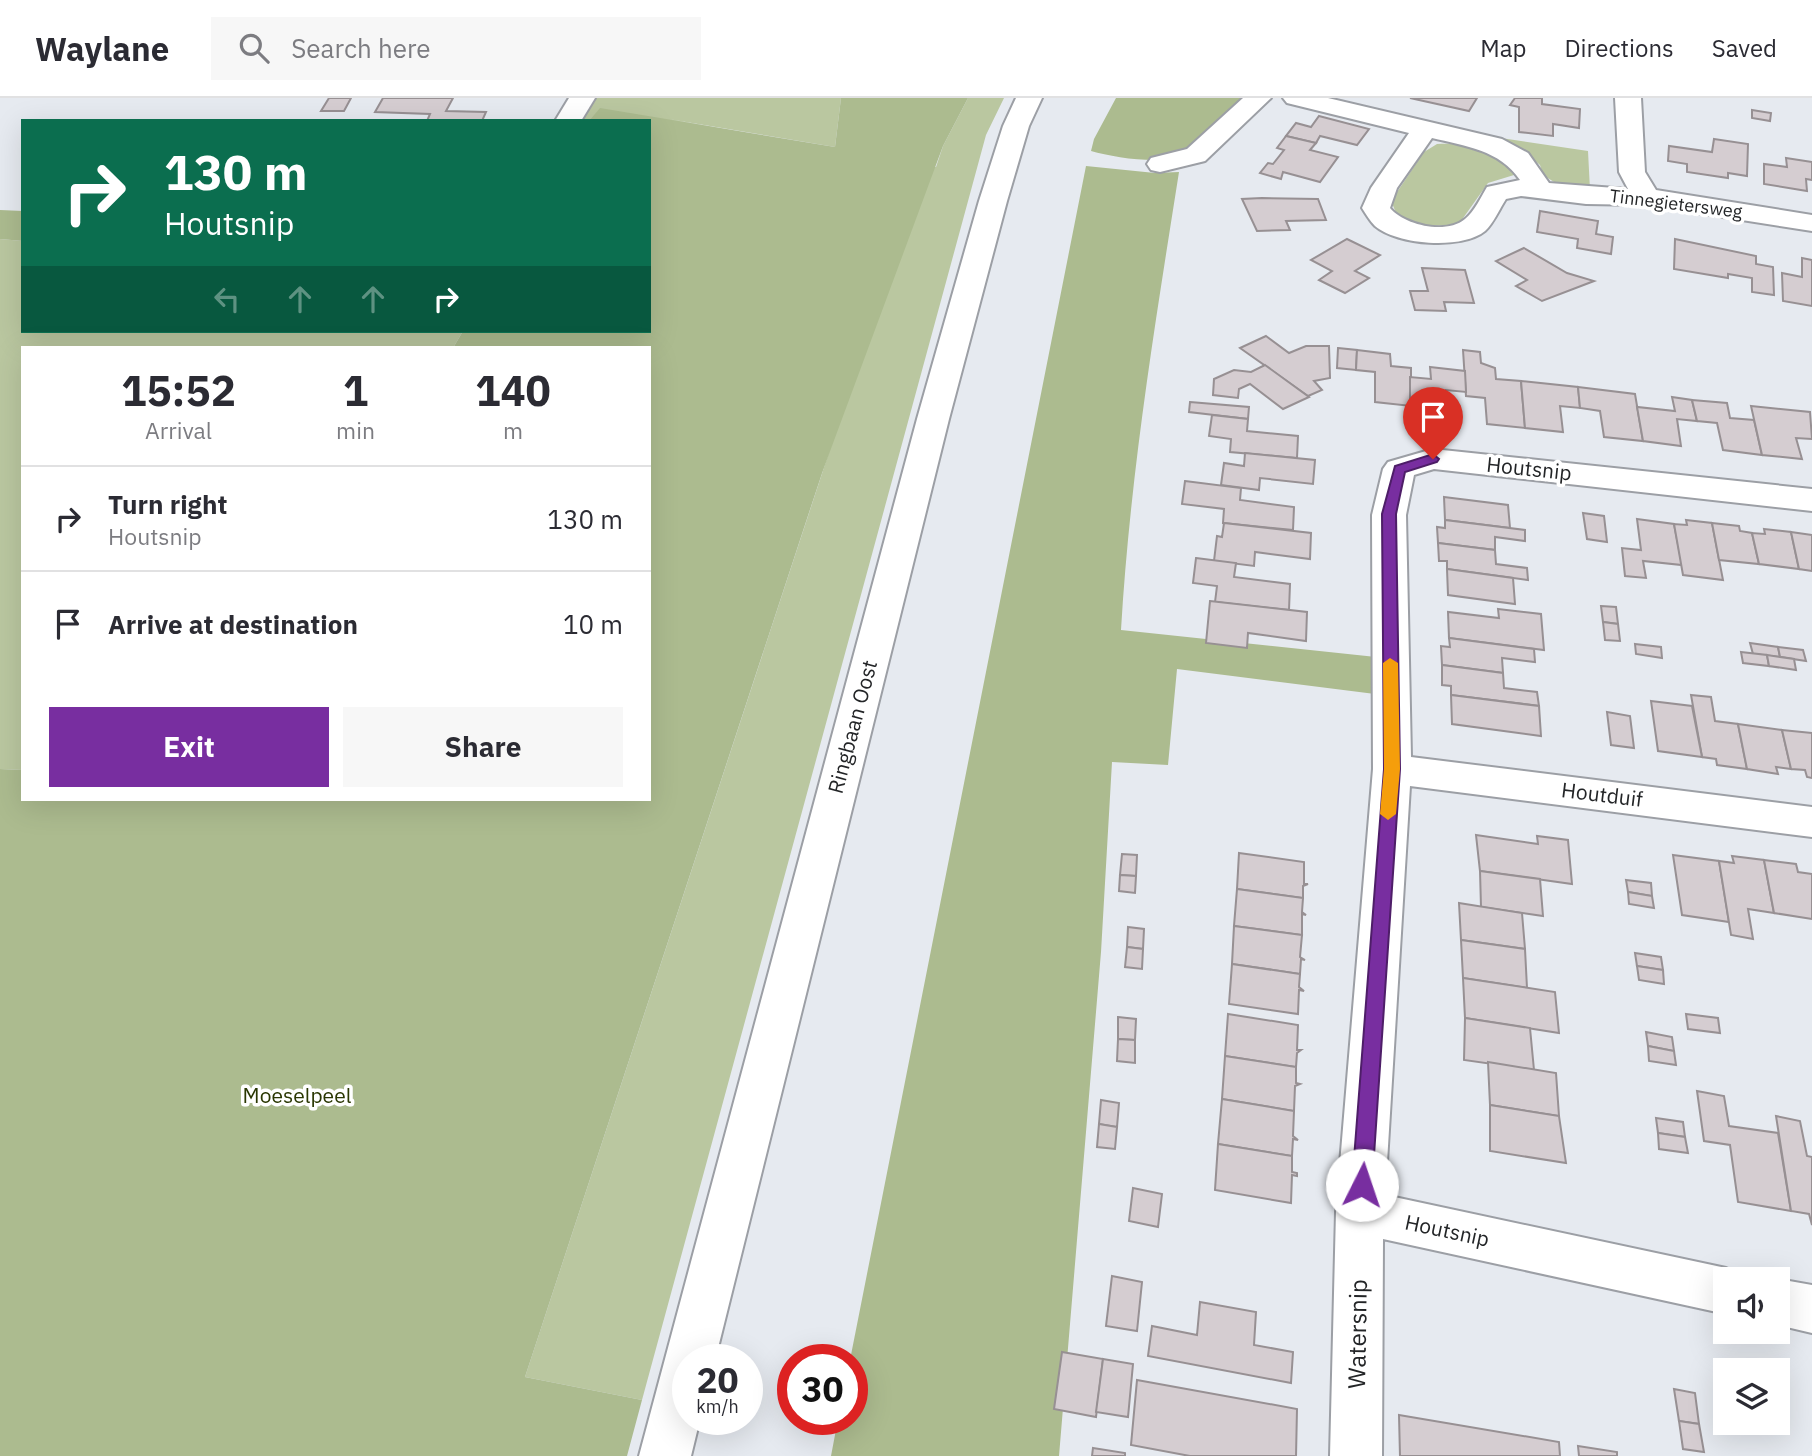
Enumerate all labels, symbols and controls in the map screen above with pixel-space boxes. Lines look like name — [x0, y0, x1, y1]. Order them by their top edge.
search box — [211, 17, 701, 80]
text: Waylane — [35, 27, 169, 70]
icon: search — [235, 29, 273, 67]
text: Search here — [291, 31, 431, 65]
text: Map — [1480, 32, 1526, 64]
text: Directions — [1564, 32, 1674, 64]
text: Saved — [1712, 32, 1777, 64]
text: 130 m — [164, 140, 308, 203]
icon: right — [49, 147, 140, 238]
street label: Tinnegietersweg — [1608, 184, 1744, 223]
text: Houtsnip — [164, 202, 294, 244]
icon: left — [208, 280, 246, 318]
icon: ahead — [281, 280, 319, 318]
icon: ahead — [354, 280, 392, 318]
icon: right — [427, 280, 465, 318]
text: 15:52 — [121, 363, 236, 418]
text: 1 — [343, 363, 368, 418]
text: 140 — [475, 363, 551, 418]
pin — [1403, 387, 1463, 459]
icon: arrive — [1414, 398, 1452, 436]
text: Arrival — [145, 415, 212, 445]
text: min — [336, 415, 375, 445]
text: m — [503, 415, 523, 445]
street label: Houtsnip — [1485, 450, 1573, 486]
text: Turn right — [108, 487, 227, 521]
icon: right — [49, 500, 87, 538]
text: 130 m — [547, 502, 623, 536]
text: Houtsnip — [108, 521, 202, 551]
icon: arrive — [49, 605, 87, 643]
text: Arrive at destination — [108, 607, 358, 641]
text: 10 m — [563, 607, 623, 641]
street label: Ringbaan Oost — [821, 657, 883, 797]
button: Exit — [49, 707, 329, 787]
button: Share — [343, 707, 623, 787]
street label: Houtduif — [1560, 775, 1645, 813]
park label: Moeselpeel — [243, 1081, 352, 1109]
position arrow — [1325, 1148, 1399, 1222]
street label: Houtsnip — [1402, 1207, 1492, 1253]
map controls — [1713, 1267, 1790, 1435]
button: sound — [1713, 1267, 1790, 1344]
street label: Watersnip — [1340, 1279, 1374, 1389]
speed limit sign: 30 — [777, 1344, 868, 1435]
text: 20 — [696, 1357, 739, 1403]
button: layers — [1713, 1358, 1790, 1435]
text: km/h — [696, 1395, 739, 1418]

